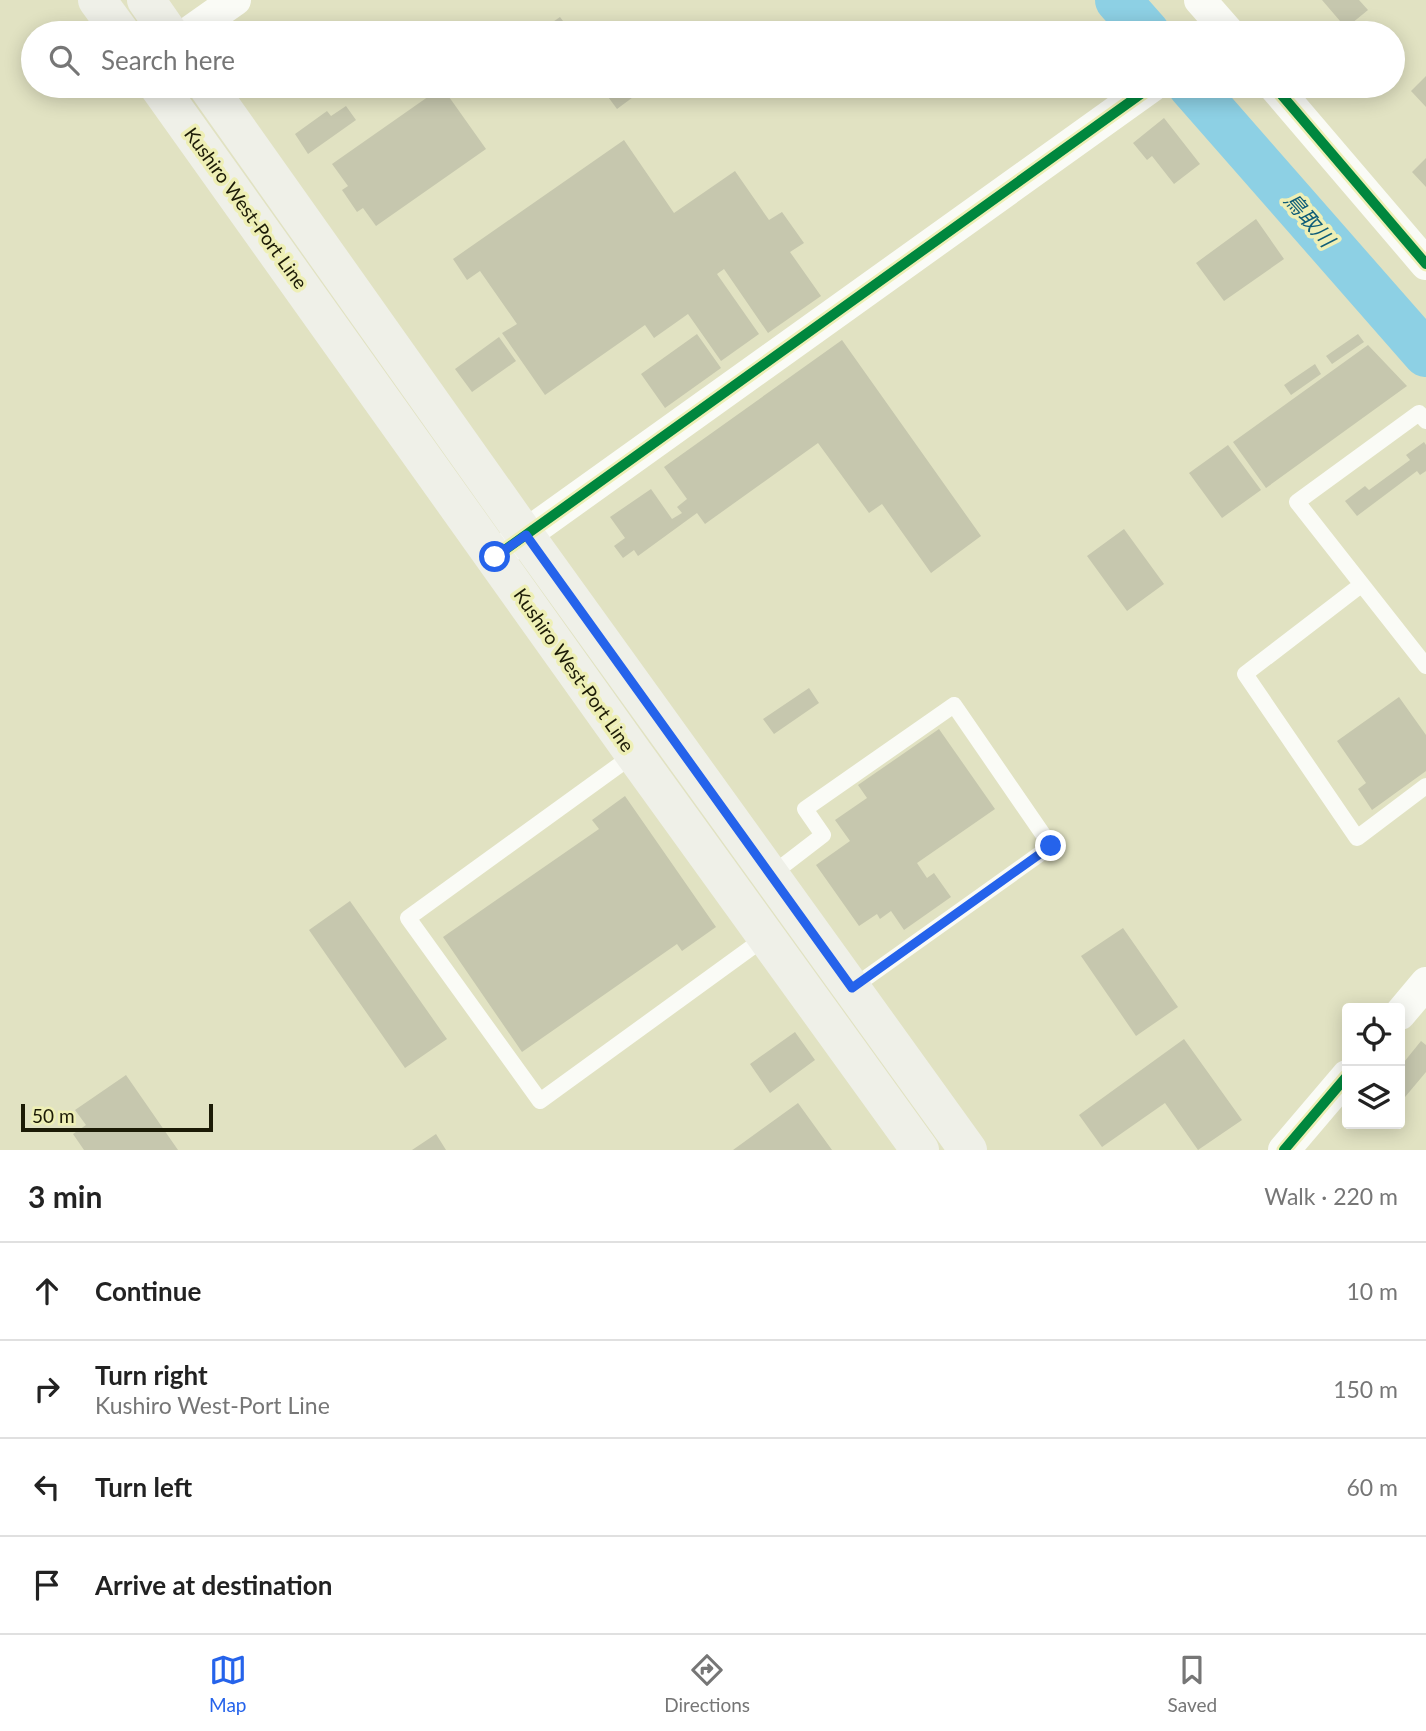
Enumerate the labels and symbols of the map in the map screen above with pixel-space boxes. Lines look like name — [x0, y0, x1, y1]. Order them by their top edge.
street label: Kushiro West-Port Line — [180, 122, 313, 293]
water label: 鳥取川 — [1280, 187, 1342, 252]
route start — [479, 541, 510, 572]
street label: Kushiro West-Port Line — [509, 584, 639, 756]
route end — [1035, 830, 1066, 861]
scale bar — [21, 1101, 214, 1133]

